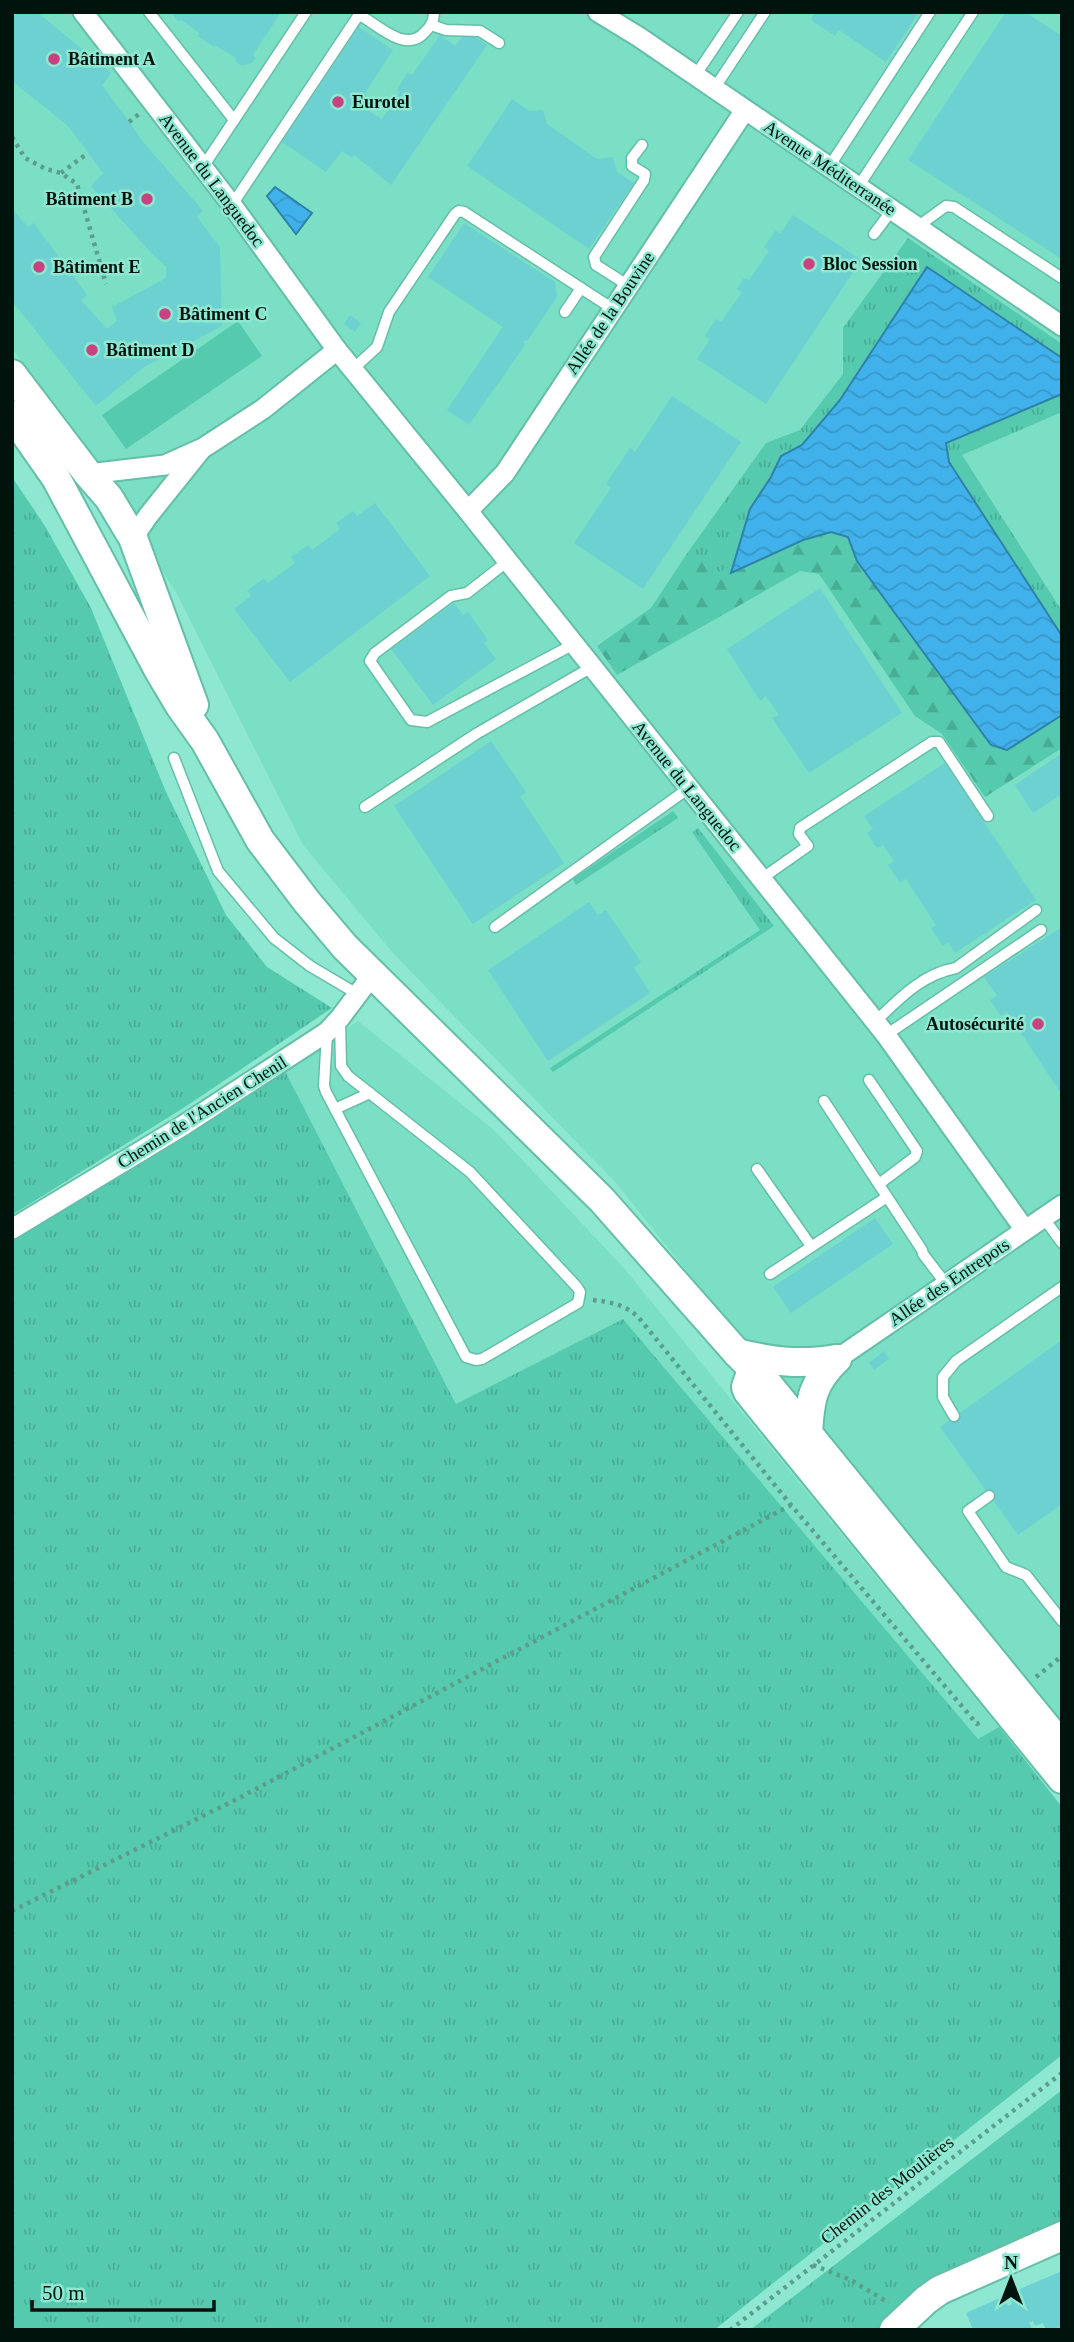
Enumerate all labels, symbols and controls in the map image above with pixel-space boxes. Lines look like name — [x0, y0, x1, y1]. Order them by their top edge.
place label: Bâtiment A — [68, 49, 156, 69]
marker: Bâtiment A — [46, 51, 62, 67]
place label: Eurotel — [352, 92, 410, 112]
marker: Eurotel — [330, 94, 346, 110]
street label: Avenue du Languedoc — [155, 109, 269, 251]
street label: Avenue Méditerranée — [760, 116, 900, 220]
place label: Bâtiment B — [46, 189, 133, 209]
marker: Bâtiment B — [139, 191, 155, 207]
street label: Allée de la Bouvine — [562, 248, 658, 378]
place label: Bloc Session — [823, 254, 918, 274]
marker: Bloc Session — [801, 256, 817, 272]
place label: Bâtiment E — [53, 257, 141, 277]
marker: Bâtiment E — [31, 259, 47, 275]
place label: Bâtiment C — [179, 304, 268, 324]
marker: Bâtiment C — [157, 306, 173, 322]
place label: Bâtiment D — [106, 340, 195, 360]
marker: Bâtiment D — [84, 342, 100, 358]
street label: Avenue du Languedoc — [628, 717, 746, 855]
place label: Autosécurité — [926, 1014, 1024, 1034]
marker: Autosécurité — [1030, 1016, 1046, 1032]
street label: Chemin de l'Ancien Chenil — [114, 1052, 290, 1172]
street label: Allée des Entrepots — [885, 1234, 1013, 1330]
street label: Chemin des Moulières — [817, 2132, 957, 2248]
north arrow — [976, 2244, 1046, 2314]
text: N — [1004, 2252, 1018, 2273]
scale bar — [32, 2268, 214, 2312]
text: 50 m — [42, 2281, 85, 2305]

